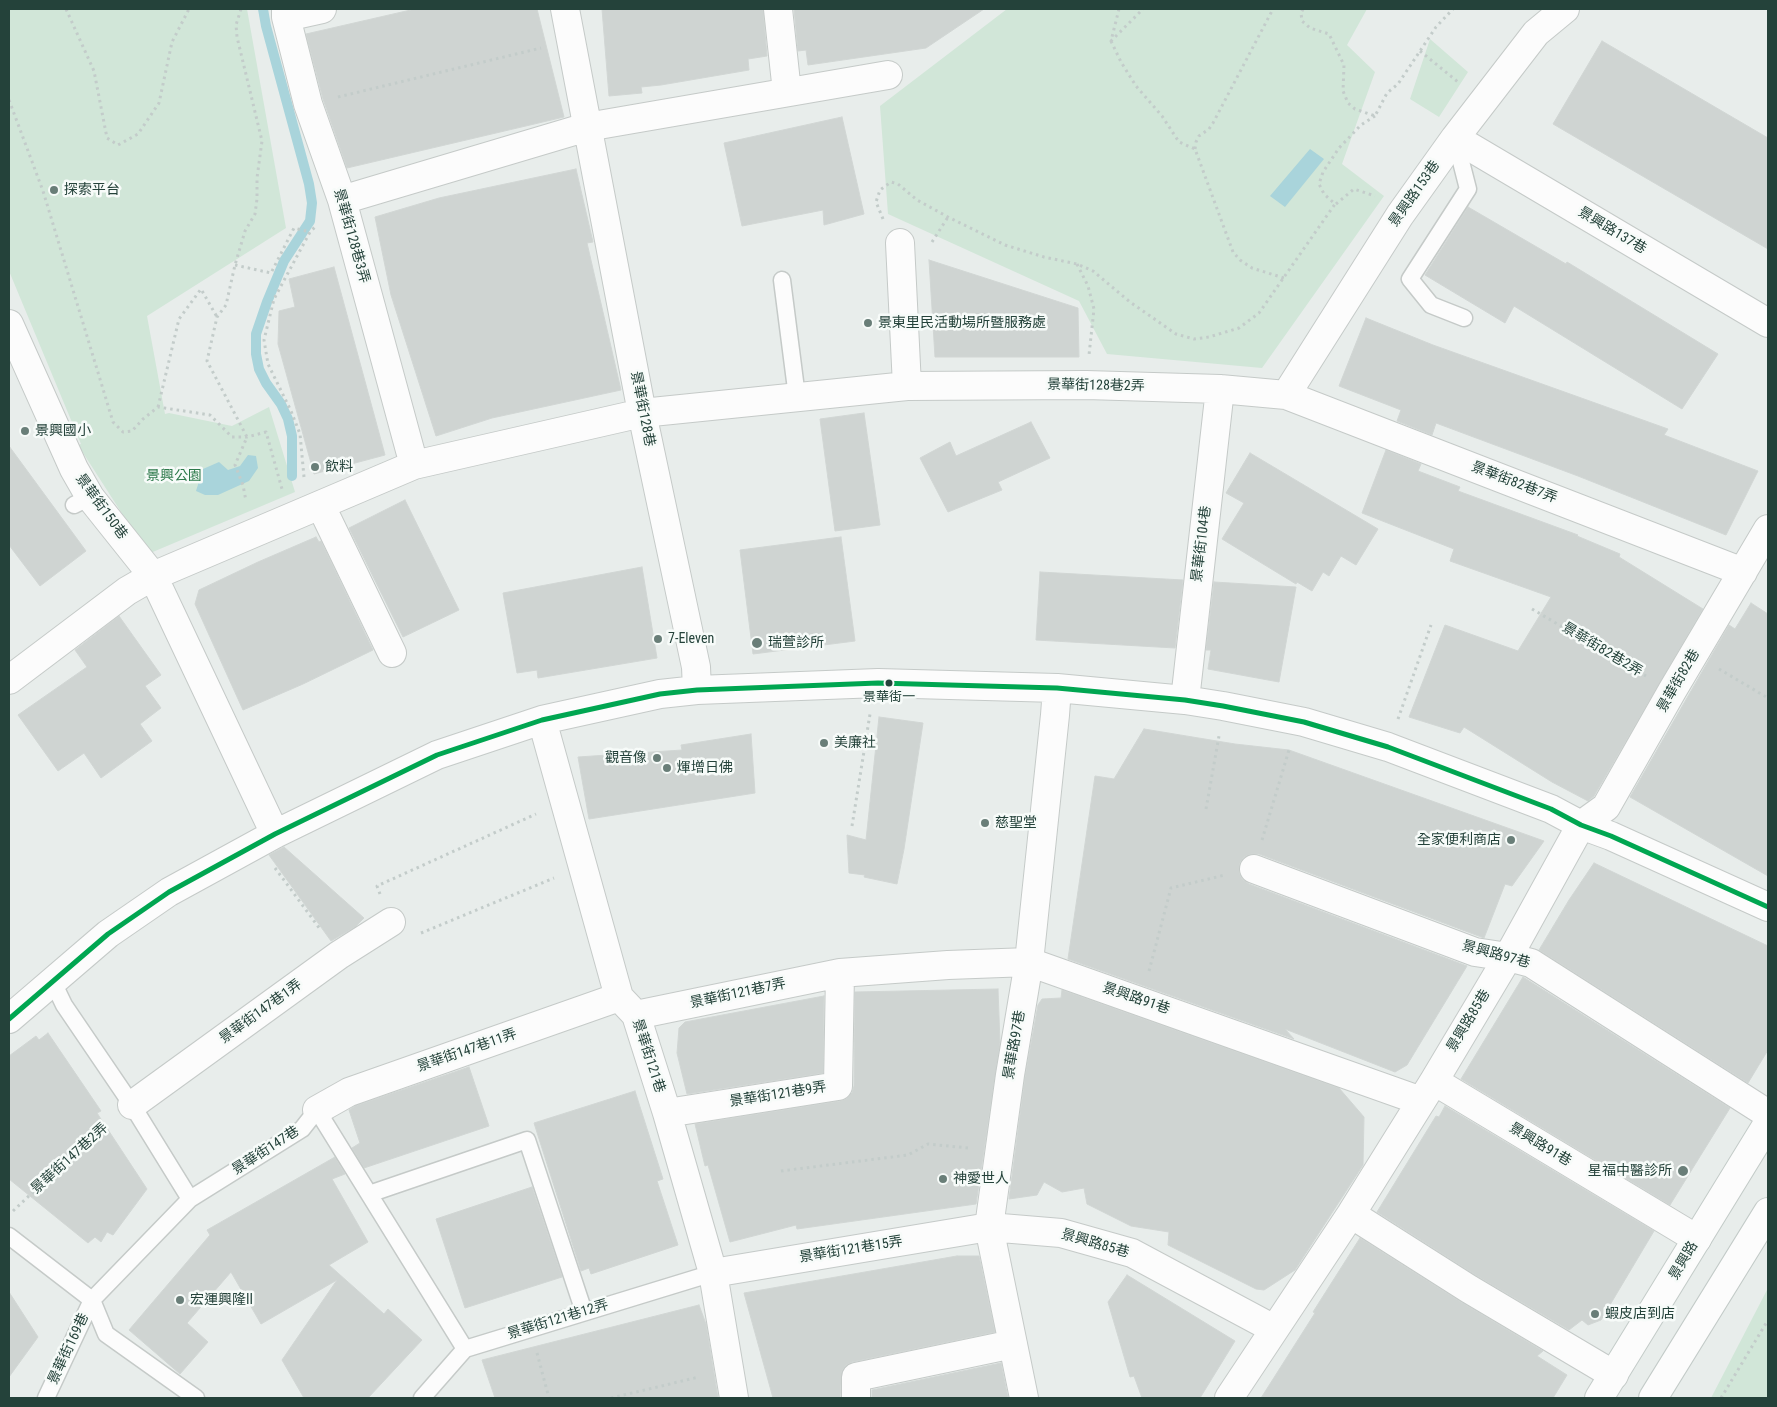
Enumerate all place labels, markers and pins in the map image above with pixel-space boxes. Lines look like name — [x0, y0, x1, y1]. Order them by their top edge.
place label: 探索平台 — [64, 182, 120, 198]
marker: 探索平台 — [48, 184, 60, 196]
place label: 景東里民活動場所暨服務處 — [878, 315, 1046, 331]
marker: 景東里民活動場所暨服務處 — [862, 317, 874, 329]
place label: 景興國小 — [35, 423, 91, 439]
marker: 景興國小 — [19, 425, 31, 437]
place label: 飲料 — [325, 459, 353, 475]
marker: 飲料 — [309, 461, 321, 473]
place label: 7-Eleven — [668, 631, 714, 647]
marker: 7-Eleven — [652, 633, 664, 645]
place label: 瑞萱診所 — [768, 635, 824, 651]
marker: 瑞萱診所 — [750, 636, 764, 650]
marker: 景華街一 — [884, 678, 894, 688]
place label: 景華街一 — [863, 690, 915, 706]
place label: 美廉社 — [834, 735, 876, 751]
marker: 美廉社 — [818, 737, 830, 749]
place label: 觀音像 — [605, 750, 647, 766]
marker: 觀音像 — [651, 752, 663, 764]
place label: 煇增日佛 — [677, 760, 733, 776]
marker: 煇增日佛 — [661, 762, 673, 774]
place label: 慈聖堂 — [995, 815, 1037, 831]
marker: 慈聖堂 — [979, 817, 991, 829]
place label: 全家便利商店 — [1417, 832, 1501, 848]
marker: 全家便利商店 — [1505, 834, 1517, 846]
place label: 星福中醫診所 — [1588, 1163, 1672, 1179]
marker: 星福中醫診所 — [1676, 1164, 1690, 1178]
place label: 神愛世人 — [953, 1171, 1009, 1187]
marker: 神愛世人 — [937, 1173, 949, 1185]
place label: 宏運興隆II — [190, 1292, 253, 1308]
marker: 宏運興隆II — [174, 1294, 186, 1306]
place label: 蝦皮店到店 — [1605, 1306, 1675, 1322]
marker: 蝦皮店到店 — [1589, 1308, 1601, 1320]

